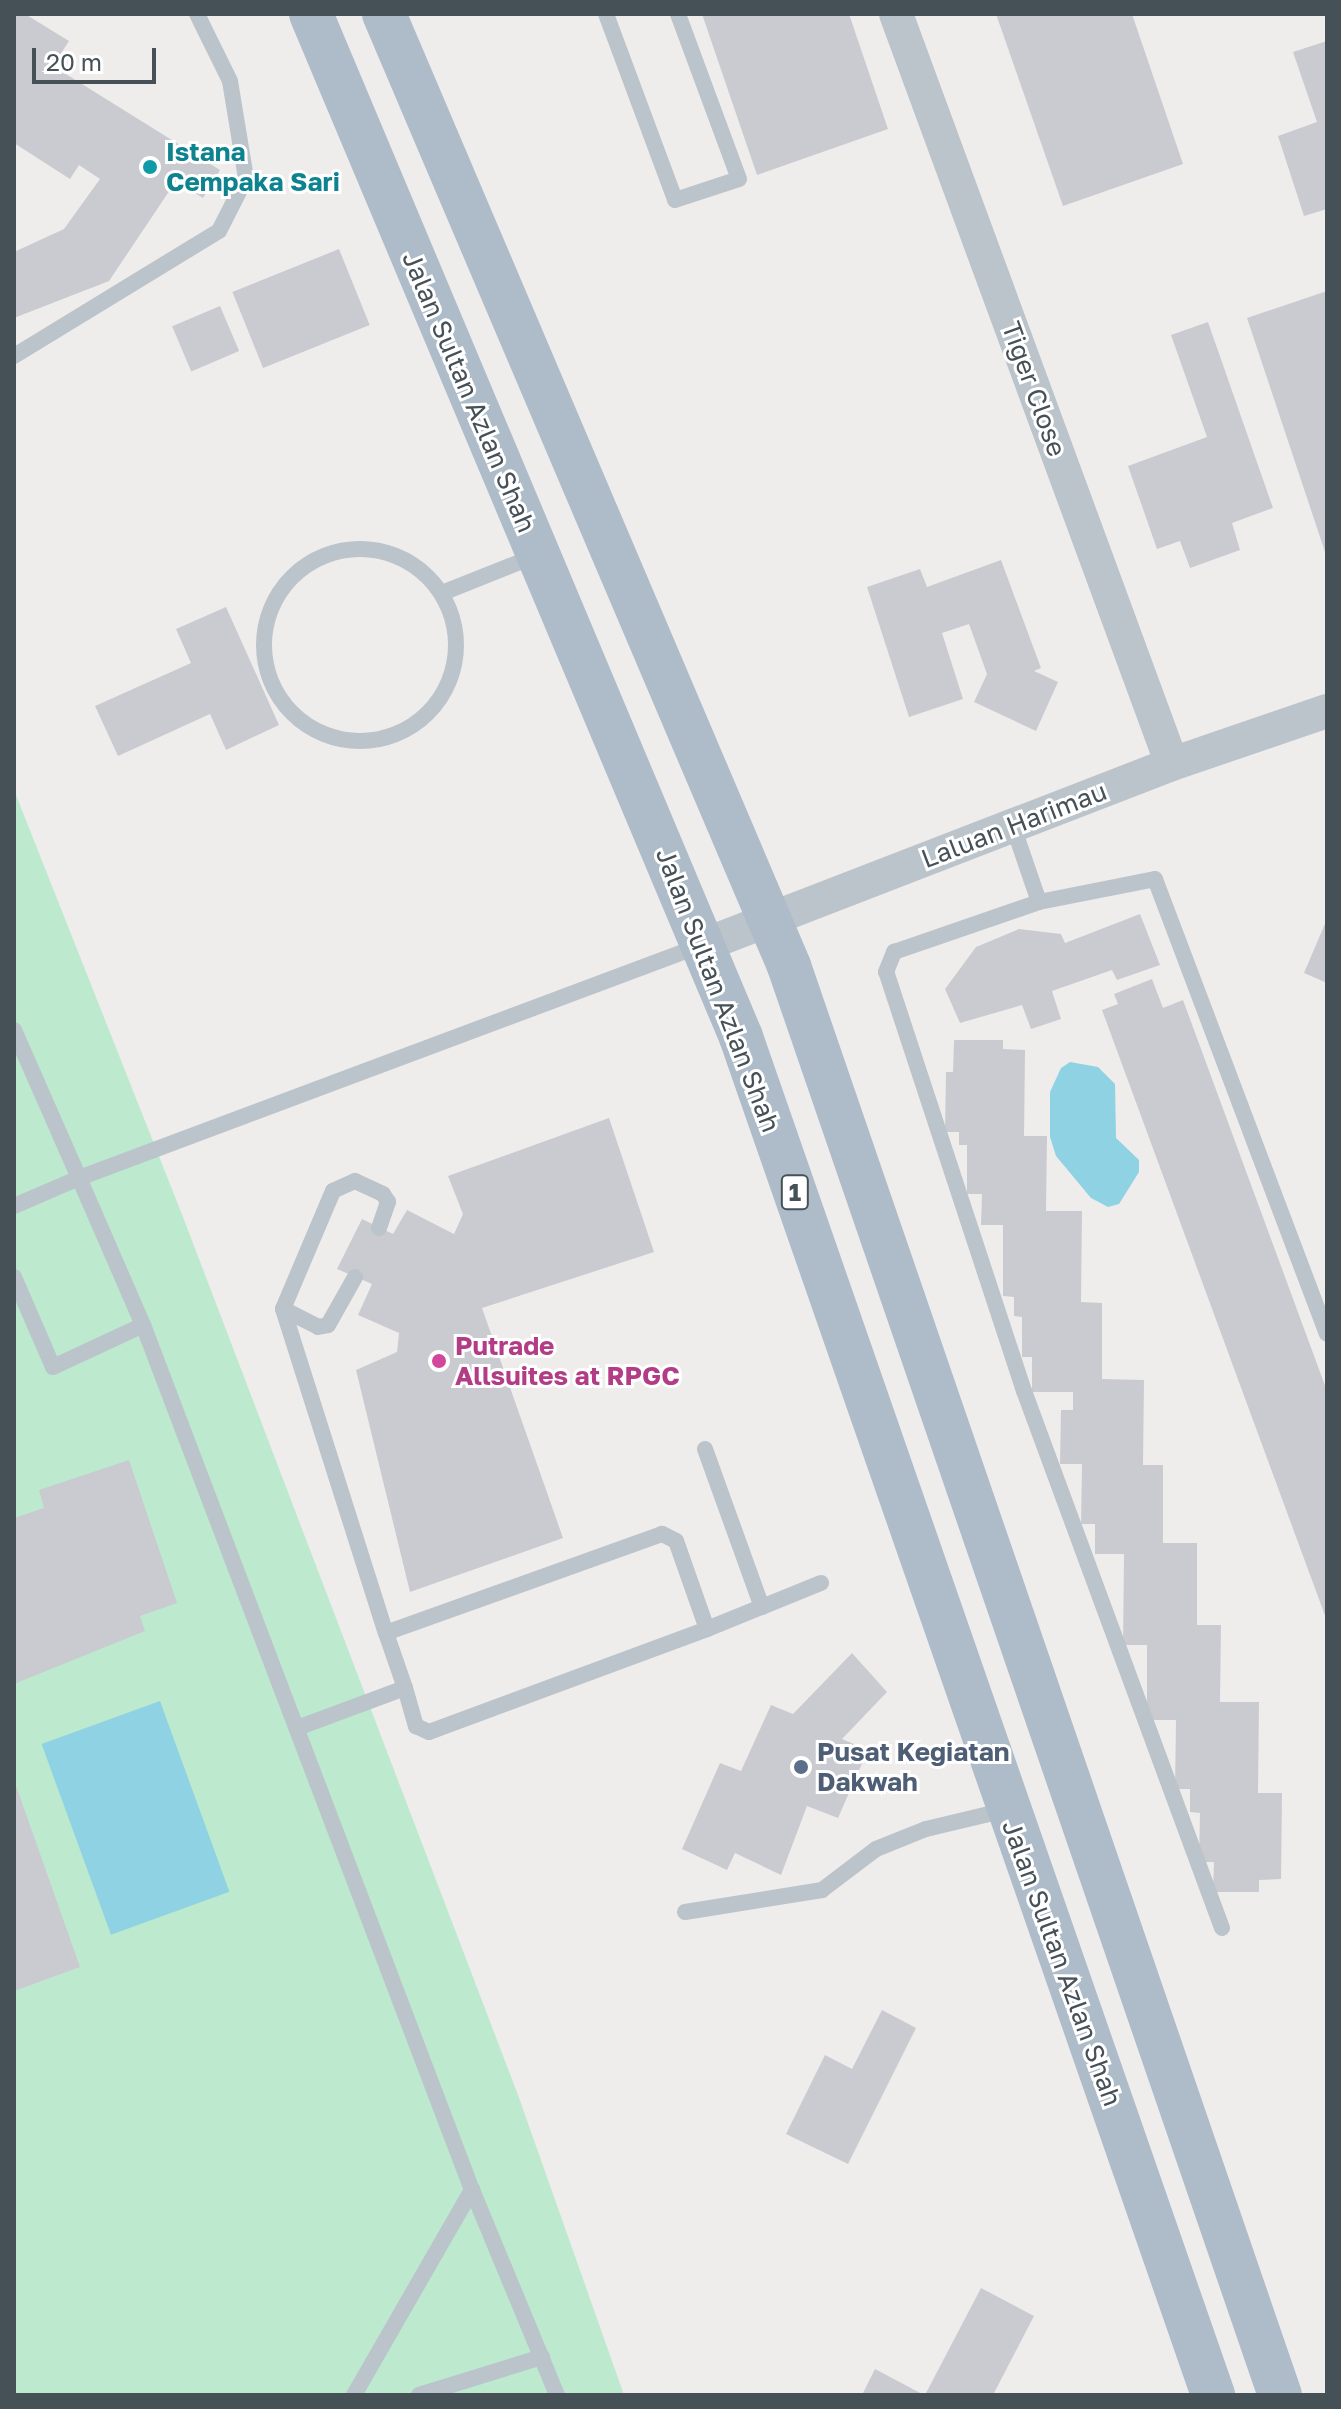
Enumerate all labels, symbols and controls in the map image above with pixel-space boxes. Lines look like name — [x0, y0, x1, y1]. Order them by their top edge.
scale bar — [36, 32, 160, 82]
text: 20 m — [46, 47, 102, 76]
place label: Istana Cempaka Sari — [166, 136, 340, 198]
marker: Istana Cempaka Sari — [141, 158, 159, 176]
street label: Jalan Sultan Azlan Shah — [396, 247, 542, 537]
street label: Tiger Close — [995, 317, 1073, 461]
street label: Laluan Harimau — [917, 775, 1111, 875]
street label: Jalan Sultan Azlan Shah — [649, 843, 787, 1137]
road number: 1 — [779, 1172, 811, 1212]
place label: Putrade Allsuites at RPGC — [455, 1330, 680, 1392]
marker: Putrade Allsuites at RPGC — [430, 1352, 448, 1370]
place label: Pusat Kegiatan Dakwah — [817, 1736, 1010, 1798]
marker: Pusat Kegiatan Dakwah — [792, 1758, 810, 1776]
street label: Jalan Sultan Azlan Shah — [996, 1816, 1128, 2110]

